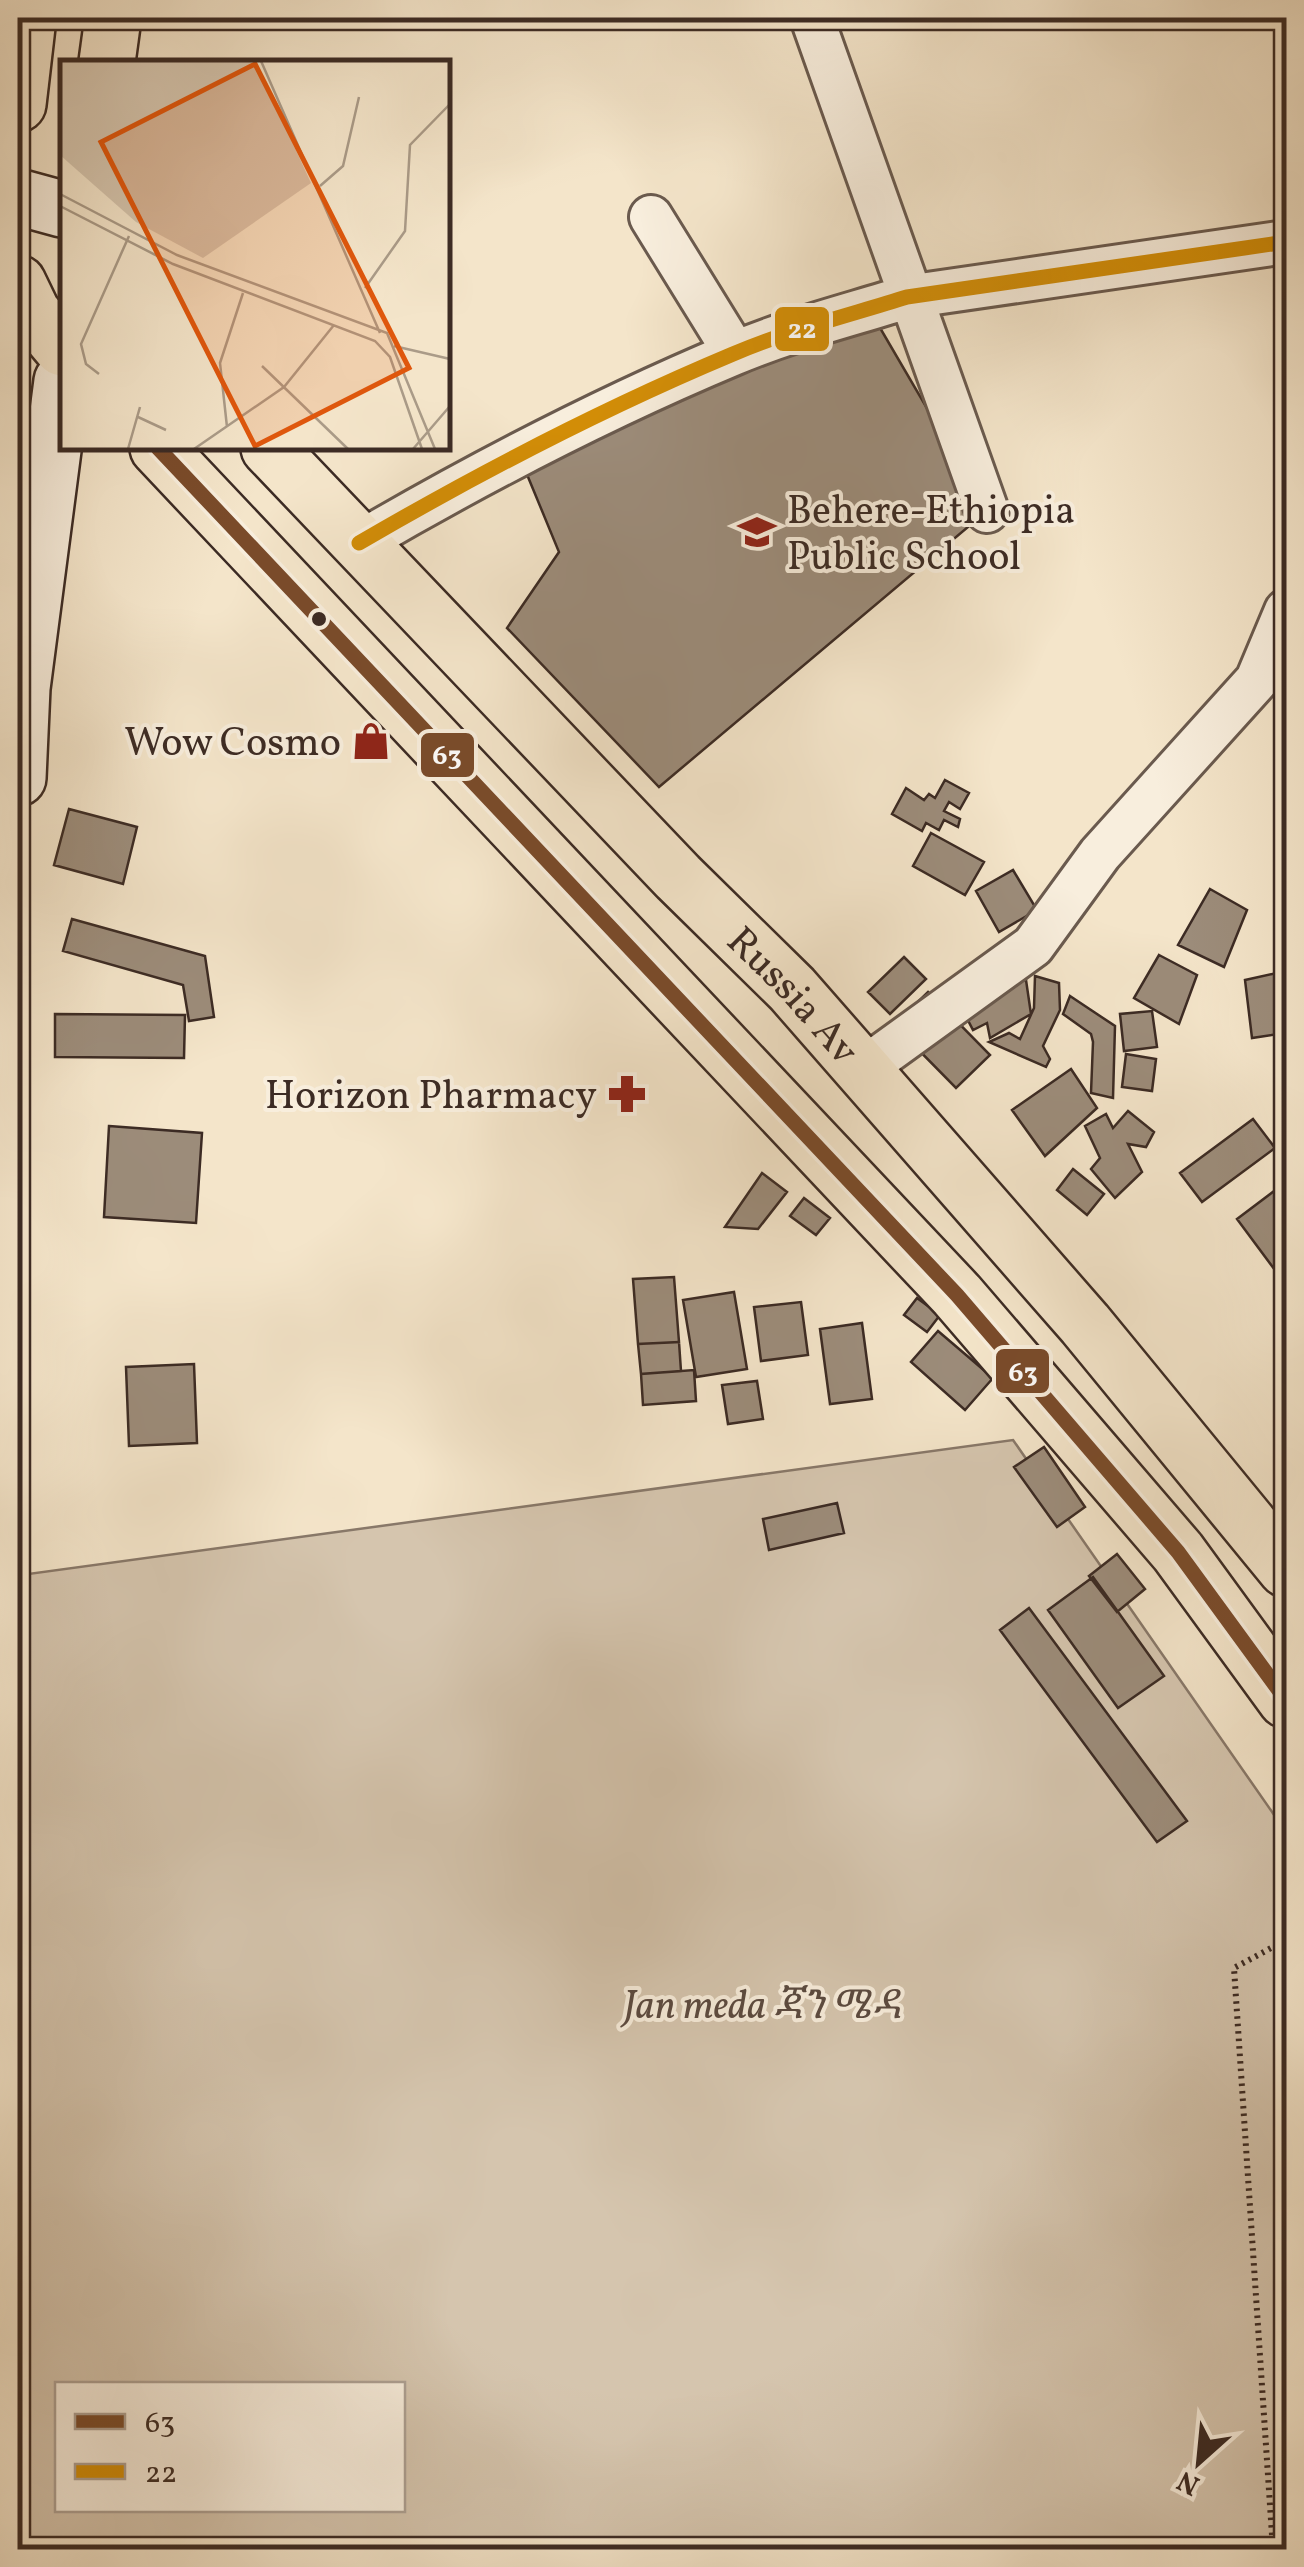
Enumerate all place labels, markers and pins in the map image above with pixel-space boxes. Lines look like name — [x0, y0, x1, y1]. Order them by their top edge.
place label: Behere-Ethiopia Public School — [787, 485, 1075, 587]
school or university icon: Behere-Ethiopia Public School — [736, 511, 778, 553]
unlabelled marker — [309, 609, 329, 629]
place label: Wow Cosmo — [124, 717, 341, 773]
shop icon: Wow Cosmo — [350, 720, 392, 762]
place label: Horizon Pharmacy — [265, 1070, 597, 1126]
pharmacy icon: Horizon Pharmacy — [606, 1073, 648, 1115]

